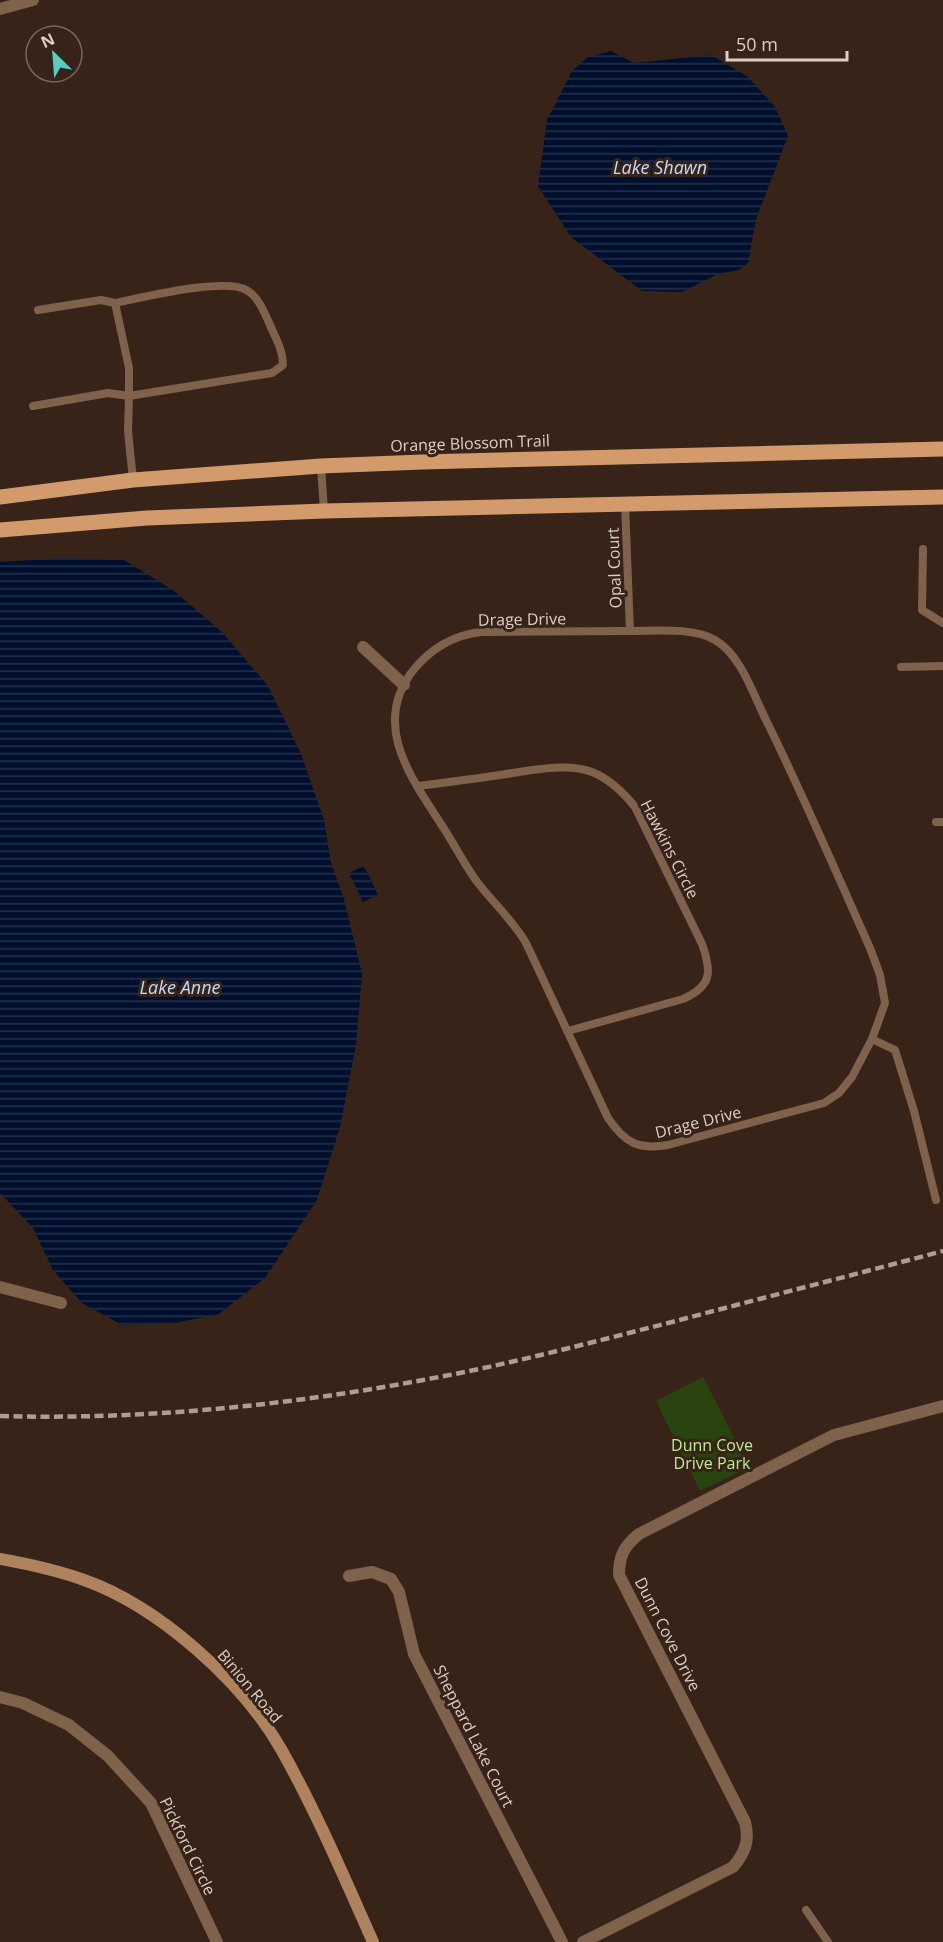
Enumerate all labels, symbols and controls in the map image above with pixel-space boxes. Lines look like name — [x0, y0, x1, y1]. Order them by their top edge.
north arrow — [24, 24, 84, 84]
scale bar — [727, 24, 847, 62]
text: N — [37, 28, 58, 53]
text: 50 m — [736, 32, 778, 56]
water label: Lake Shawn — [613, 155, 707, 179]
street label: Orange Blossom Trail — [390, 429, 550, 457]
street label: Opal Court — [602, 527, 626, 609]
street label: Drage Drive — [478, 607, 566, 631]
street label: Hawkins Circle — [636, 796, 704, 902]
water label: Lake Anne — [139, 975, 221, 999]
street label: Drage Drive — [653, 1101, 743, 1143]
park label: Dunn Cove Drive Park — [671, 1434, 753, 1474]
street label: Dunn Cove Drive — [630, 1573, 706, 1695]
street label: Binion Road — [213, 1644, 287, 1728]
street label: Sheppard Lake Court — [429, 1661, 520, 1811]
street label: Pickford Circle — [155, 1793, 221, 1899]

